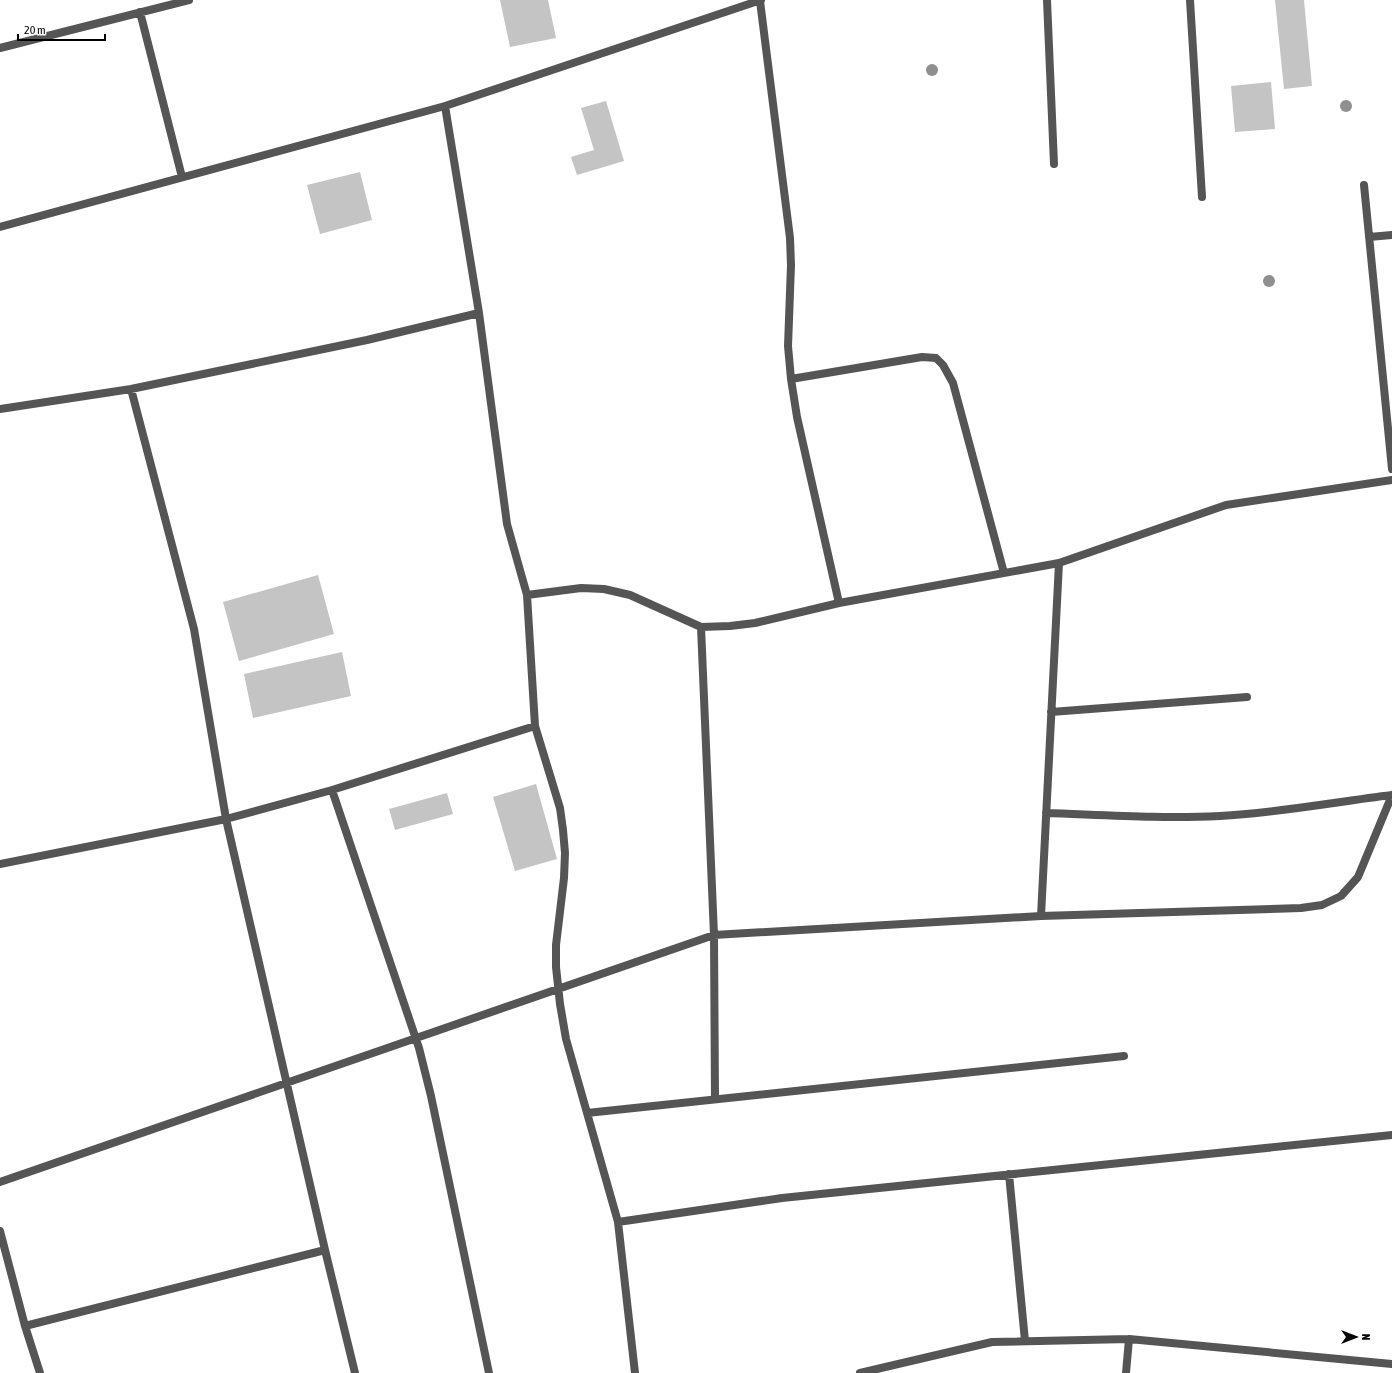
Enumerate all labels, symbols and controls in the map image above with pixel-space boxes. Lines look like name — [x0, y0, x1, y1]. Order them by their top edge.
scale bar — [18, 16, 105, 42]
text: 20 m — [24, 23, 46, 37]
north arrow — [1336, 1317, 1376, 1357]
text: N — [1360, 1334, 1372, 1340]

